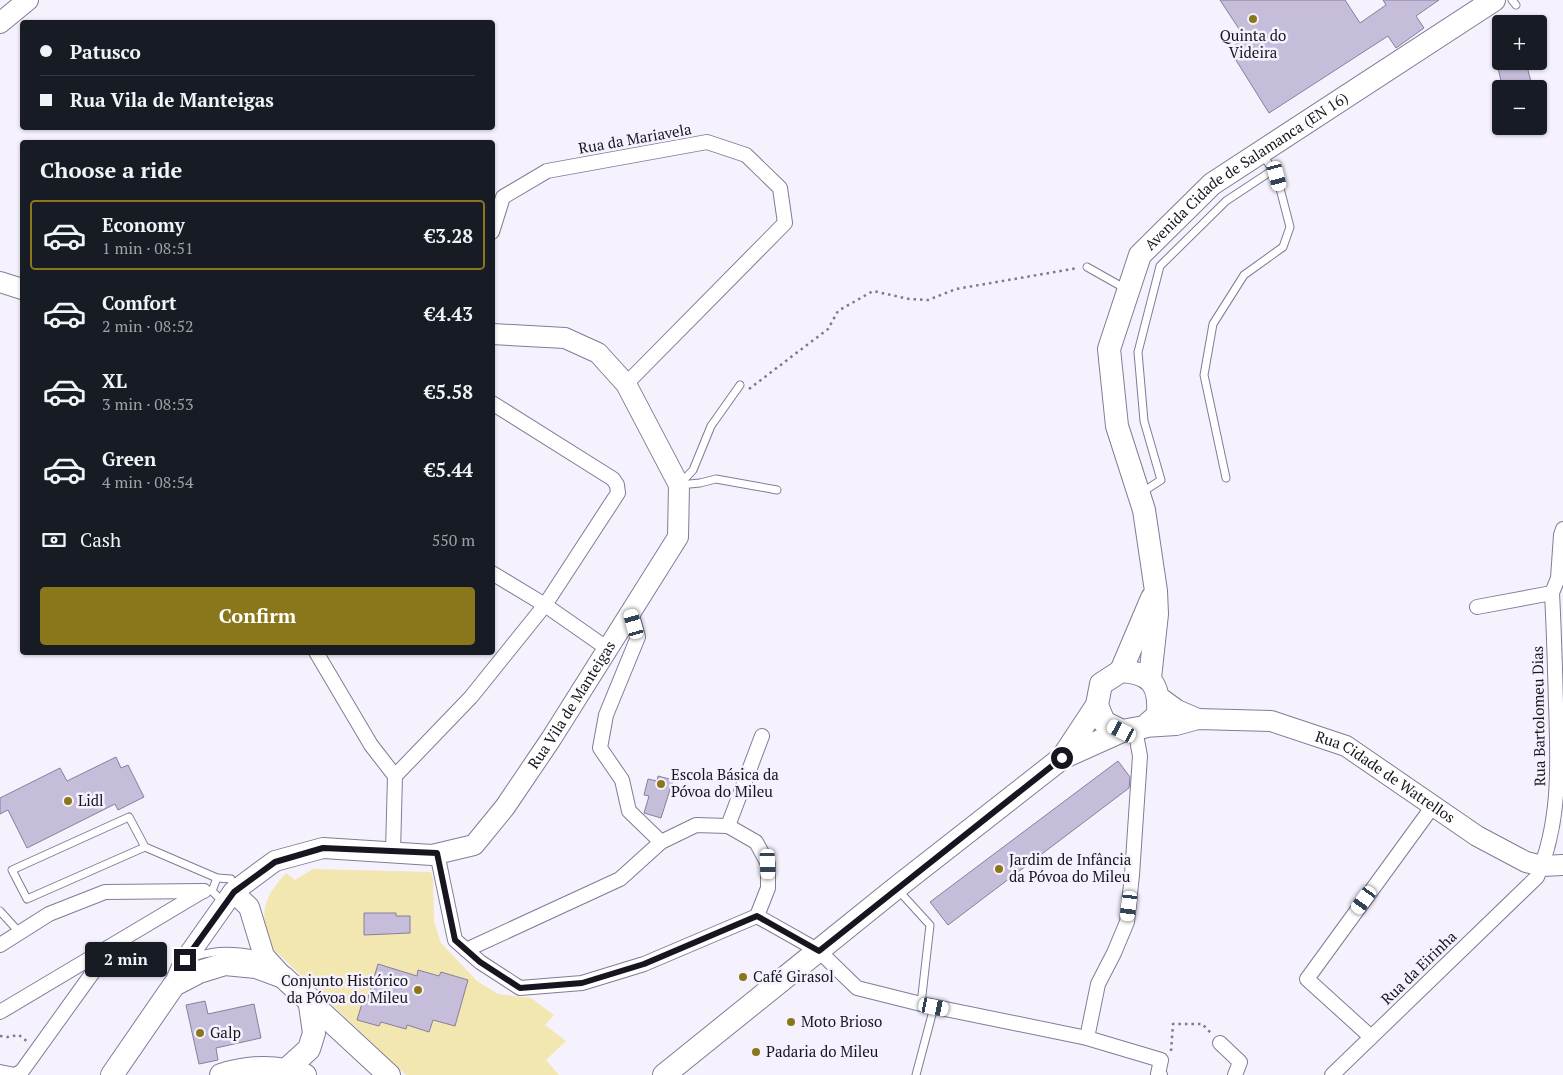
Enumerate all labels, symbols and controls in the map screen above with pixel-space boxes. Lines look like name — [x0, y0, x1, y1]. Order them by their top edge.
marker: Quinta do Videira — [1247, 13, 1259, 25]
map controls — [1492, 15, 1547, 135]
button: + — [1492, 15, 1547, 70]
place label: Quinta do Videira — [1220, 25, 1286, 62]
text: Patusco — [70, 39, 141, 64]
button: − — [1492, 80, 1547, 135]
text: Rua Vila de Manteigas — [70, 87, 274, 112]
street label: Avenida Cidade de Salamanca (EN 16) — [1140, 87, 1351, 254]
street label: Rua da Mariavela — [577, 118, 693, 158]
text: Choose a ride — [40, 155, 182, 184]
car — [1265, 160, 1288, 192]
text: Economy — [102, 212, 185, 237]
icon: car — [42, 213, 87, 258]
text: €3.28 — [424, 223, 473, 248]
text: 1 min · 08:51 — [102, 237, 194, 259]
text: Comfort — [102, 290, 177, 315]
icon: car — [42, 291, 87, 336]
text: €4.43 — [424, 301, 473, 326]
text: 2 min · 08:52 — [102, 315, 194, 337]
text: XL — [102, 368, 127, 393]
icon: car — [42, 369, 87, 414]
text: €5.58 — [424, 379, 473, 404]
text: 3 min · 08:53 — [102, 393, 194, 415]
text: Green — [102, 446, 156, 471]
icon: car — [42, 447, 87, 492]
text: €5.44 — [424, 457, 473, 482]
text: 4 min · 08:54 — [102, 471, 194, 493]
icon: cash — [40, 526, 68, 554]
text: Cash — [80, 527, 121, 552]
text: 550 m — [432, 529, 475, 551]
button: Confirm — [40, 587, 475, 645]
car — [622, 608, 645, 640]
street label: Rua Vila de Manteigas — [523, 637, 619, 772]
street label: Rua Bartolomeu Dias — [1527, 646, 1549, 786]
car — [1105, 718, 1138, 744]
street label: Rua Cidade de Watrellos — [1313, 725, 1459, 827]
route start — [1051, 747, 1073, 769]
place label: Escola Básica da Póvoa do Mileu — [671, 764, 779, 801]
marker: Escola Básica da Póvoa do Mileu — [655, 778, 667, 790]
place label: Lidl — [78, 790, 104, 810]
marker: Lidl — [62, 795, 74, 807]
car — [759, 849, 776, 879]
place label: Jardim de Infância da Póvoa do Mileu — [1009, 849, 1132, 886]
marker: Jardim de Infância da Póvoa do Mileu — [993, 863, 1005, 875]
car — [1349, 883, 1378, 917]
car — [1119, 890, 1138, 922]
street label: Rua da Eirinha — [1376, 926, 1461, 1008]
callout: 2 min — [85, 942, 168, 978]
text: 2 min — [104, 948, 148, 970]
route end — [174, 949, 196, 971]
place label: Café Girasol — [753, 966, 834, 986]
place label: Conjunto Histórico da Póvoa do Mileu — [281, 970, 408, 1007]
marker: Café Girasol — [737, 971, 749, 983]
marker: Conjunto Histórico da Póvoa do Mileu — [412, 984, 424, 996]
car — [917, 997, 950, 1017]
place label: Moto Brioso — [801, 1011, 882, 1031]
marker: Moto Brioso — [785, 1016, 797, 1028]
place label: Galp — [210, 1022, 241, 1042]
marker: Galp — [194, 1027, 206, 1039]
place label: Padaria do Mileu — [766, 1041, 879, 1061]
marker: Padaria do Mileu — [750, 1046, 762, 1058]

